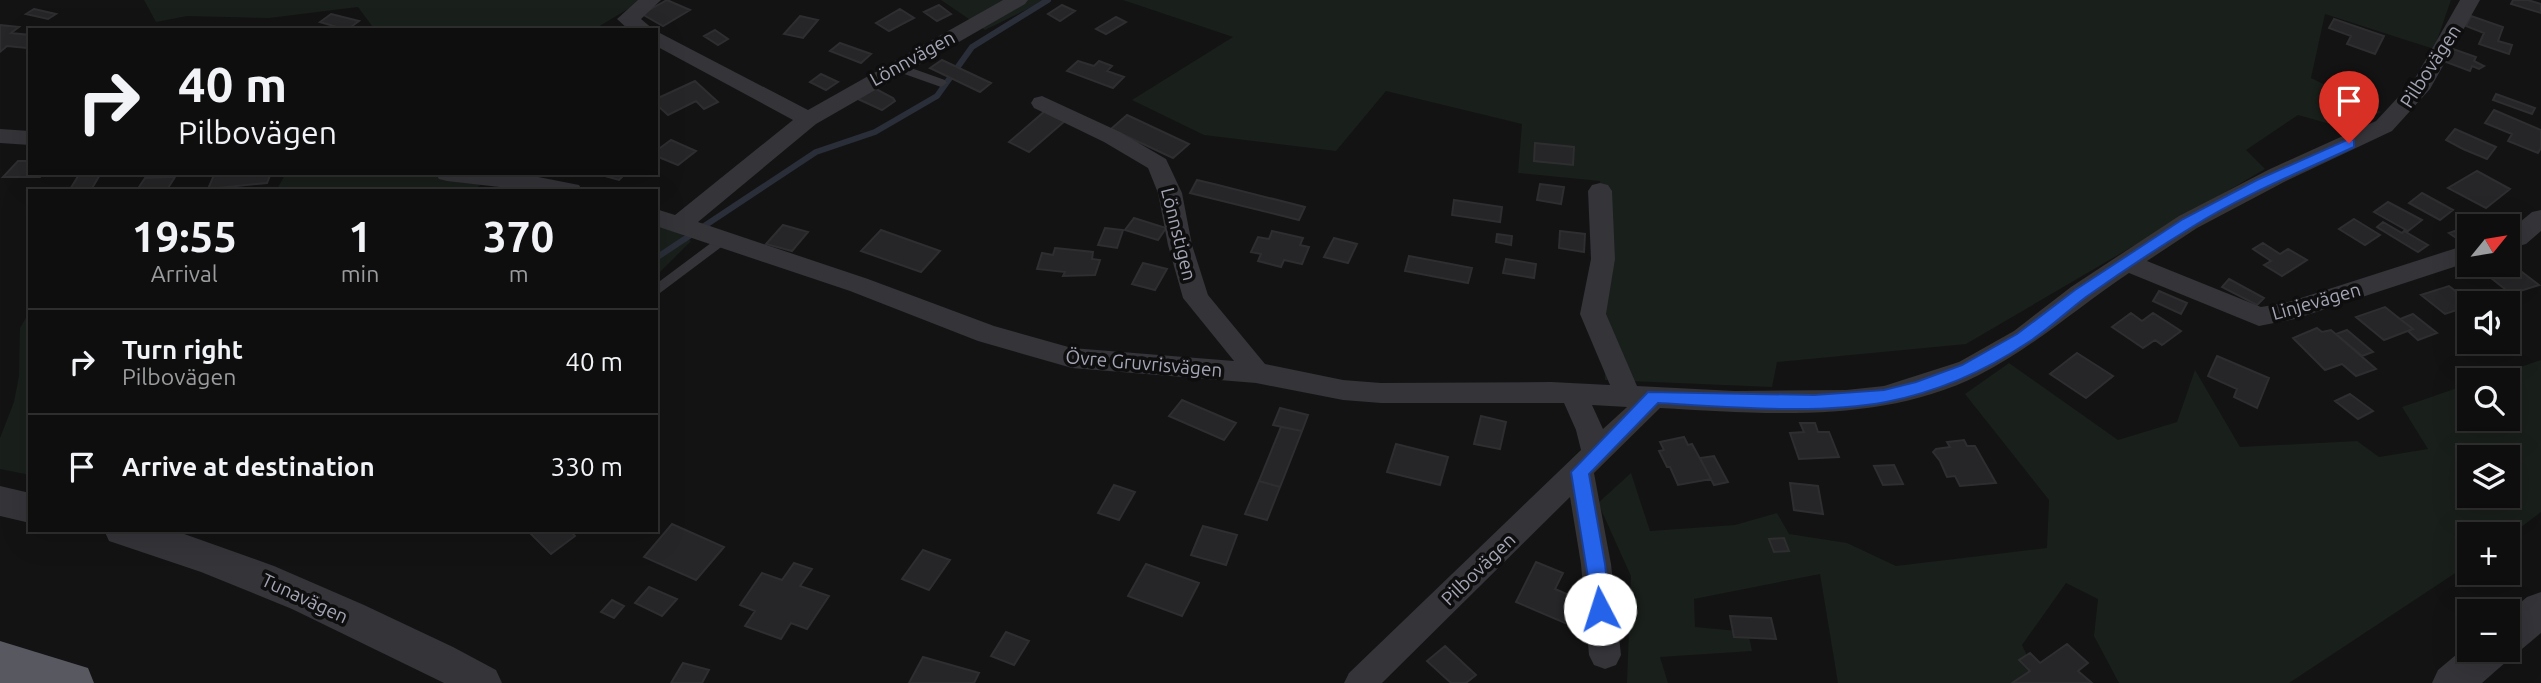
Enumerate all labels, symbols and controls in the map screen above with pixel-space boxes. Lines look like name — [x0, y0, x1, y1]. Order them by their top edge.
street label: Pilbovägen — [2395, 20, 2465, 112]
street label: Lönnvägen — [866, 26, 958, 90]
icon: right — [63, 56, 154, 147]
text: 40 m — [178, 56, 287, 111]
pin — [2319, 71, 2379, 143]
icon: arrive — [2330, 82, 2368, 120]
text: Pilbovägen — [178, 114, 337, 150]
street label: Lönnstigen — [1157, 185, 1201, 283]
text: 19:55 — [132, 213, 237, 260]
text: 1 — [348, 213, 372, 260]
text: 370 — [483, 213, 554, 260]
north arrow — [2457, 214, 2520, 276]
map controls — [2457, 214, 2520, 662]
text: Arrival — [151, 261, 218, 286]
text: min — [341, 261, 379, 286]
text: m — [509, 261, 529, 286]
street label: Linjevägen — [2269, 278, 2363, 324]
button: sound — [2457, 291, 2520, 354]
text: Turn right — [122, 335, 243, 364]
icon: right — [63, 343, 101, 381]
street label: Övre Gruvrisvägen — [1065, 345, 1223, 381]
text: 40 m — [565, 347, 623, 376]
text: Pilbovägen — [122, 364, 236, 389]
button: search — [2457, 368, 2520, 431]
button: layers — [2457, 445, 2520, 508]
icon: arrive — [63, 448, 101, 486]
text: Arrive at destination — [122, 452, 375, 481]
text: 330 m — [551, 452, 623, 481]
button: + — [2457, 522, 2520, 585]
street label: Pilbovägen — [1436, 528, 1520, 610]
street label: Tunavägen — [258, 568, 352, 628]
position arrow — [1563, 572, 1637, 646]
button: − — [2457, 599, 2520, 662]

